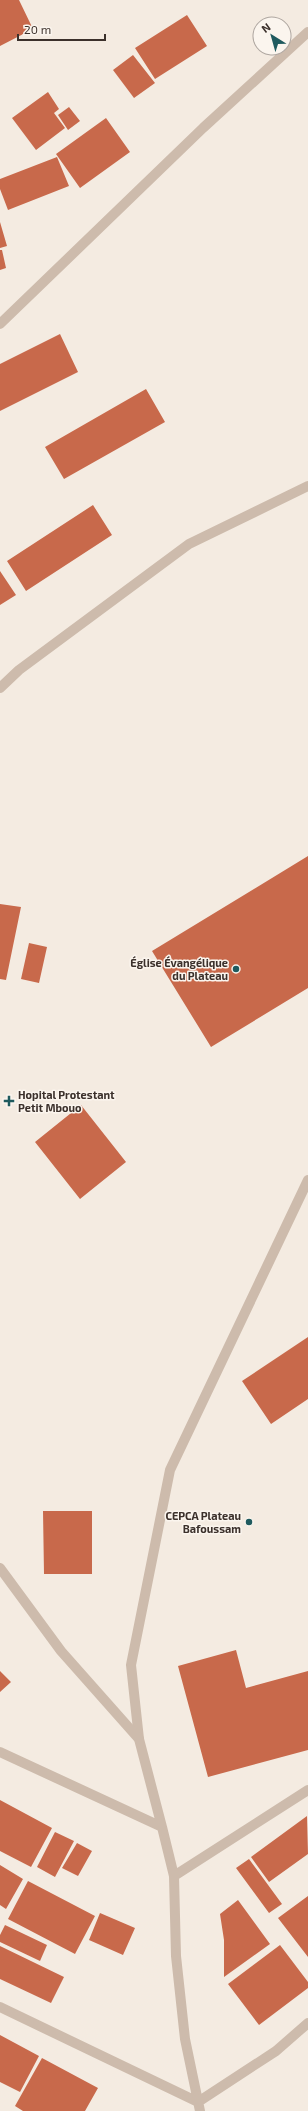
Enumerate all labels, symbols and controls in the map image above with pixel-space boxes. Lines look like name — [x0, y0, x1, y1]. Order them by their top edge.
scale bar — [18, 16, 105, 42]
north arrow — [252, 16, 292, 56]
text: N — [259, 20, 273, 35]
text: 20 m — [24, 22, 51, 36]
place label: Église Évangélique du Plateau — [130, 955, 228, 982]
marker: Église Évangélique du Plateau — [231, 964, 241, 974]
place label: Hopital Protestant Petit Mbouo — [18, 1088, 115, 1114]
marker: Hopital Protestant Petit Mbouo — [3, 1095, 15, 1107]
place label: CEPCA Plateau Bafoussam — [165, 1509, 241, 1535]
marker: CEPCA Plateau Bafoussam — [244, 1517, 254, 1527]

